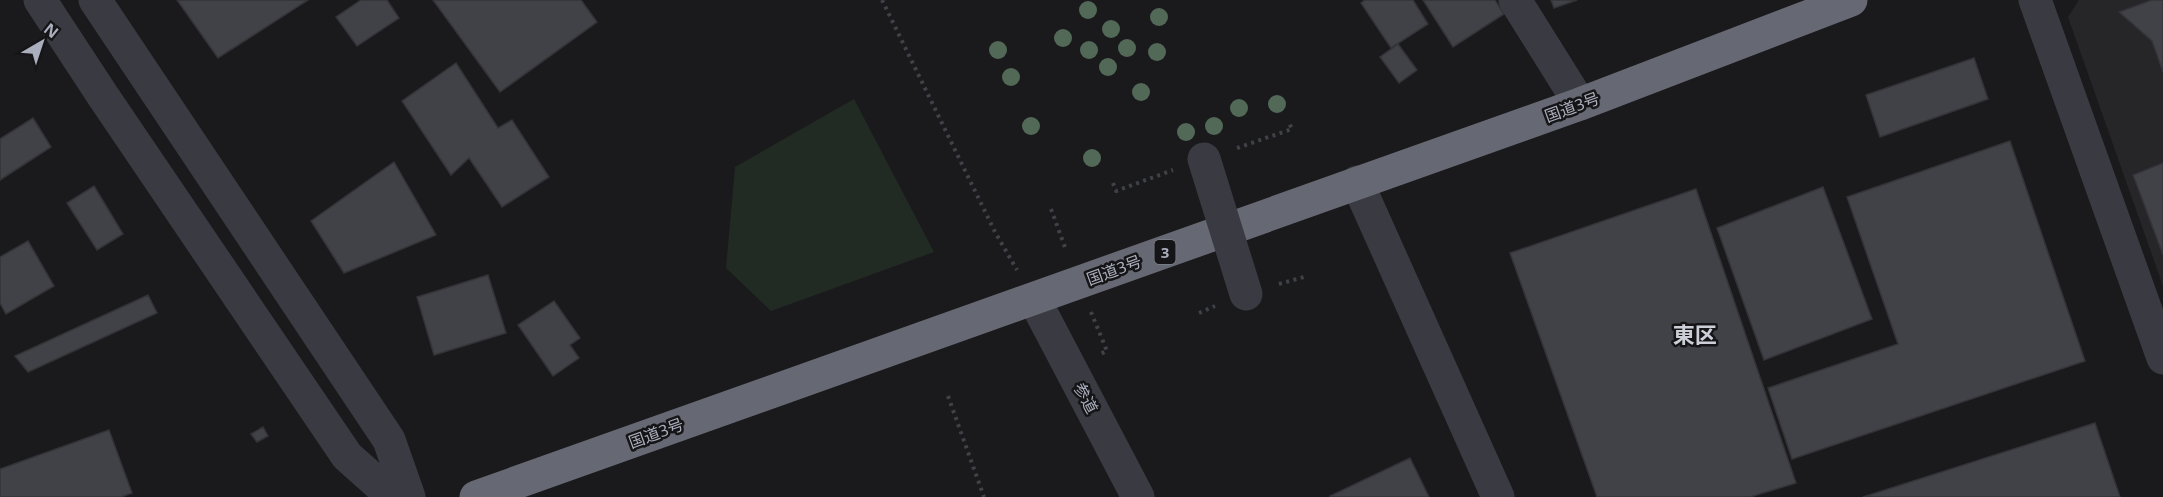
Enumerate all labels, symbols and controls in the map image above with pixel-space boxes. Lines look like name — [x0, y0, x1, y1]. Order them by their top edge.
north arrow — [12, 12, 72, 72]
text: N — [39, 18, 63, 43]
street label: 国道3号 — [1541, 87, 1603, 127]
road number: 3 — [1154, 240, 1176, 264]
street label: 国道3号 — [1083, 250, 1145, 290]
district label: 東区 — [1673, 319, 1717, 349]
street label: 参道 — [1069, 379, 1103, 417]
street label: 国道3号 — [625, 413, 687, 453]

